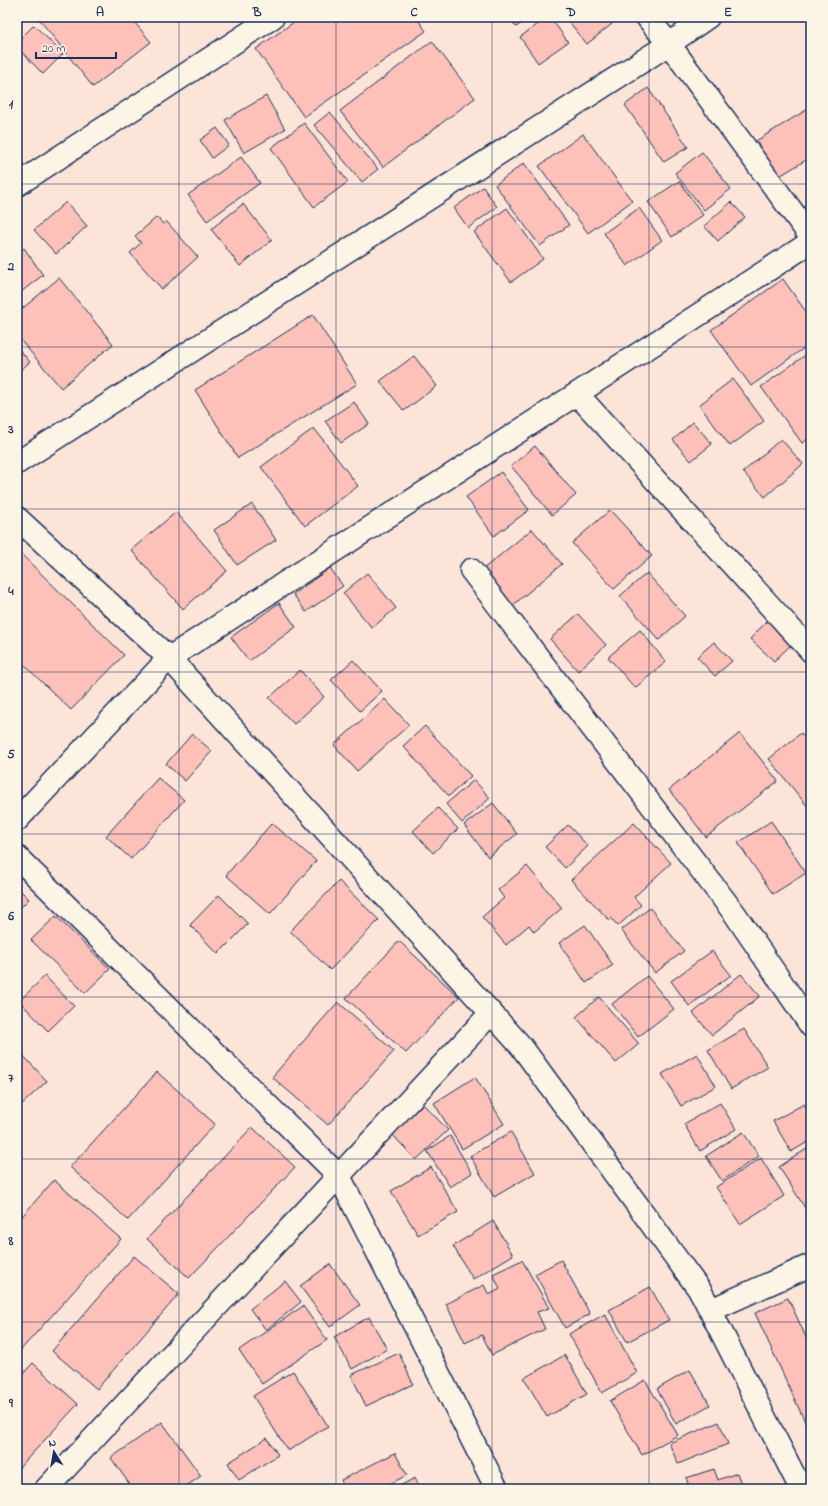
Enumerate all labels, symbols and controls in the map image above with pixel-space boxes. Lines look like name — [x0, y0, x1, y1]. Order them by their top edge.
text: A — [96, 3, 104, 22]
text: B — [252, 3, 262, 22]
text: C — [410, 3, 418, 22]
text: D — [565, 3, 576, 22]
text: E — [724, 3, 732, 22]
scale bar — [36, 34, 116, 60]
text: 20 m — [42, 40, 65, 58]
text: 1 — [9, 95, 14, 114]
text: 2 — [7, 257, 15, 276]
text: 3 — [7, 420, 14, 439]
text: 4 — [7, 582, 14, 601]
text: 5 — [7, 745, 15, 764]
text: 6 — [7, 907, 14, 926]
text: 7 — [8, 1069, 14, 1088]
text: 8 — [8, 1232, 14, 1251]
text: 9 — [8, 1394, 14, 1413]
north arrow — [34, 1432, 74, 1472]
text: N — [47, 1435, 57, 1452]

